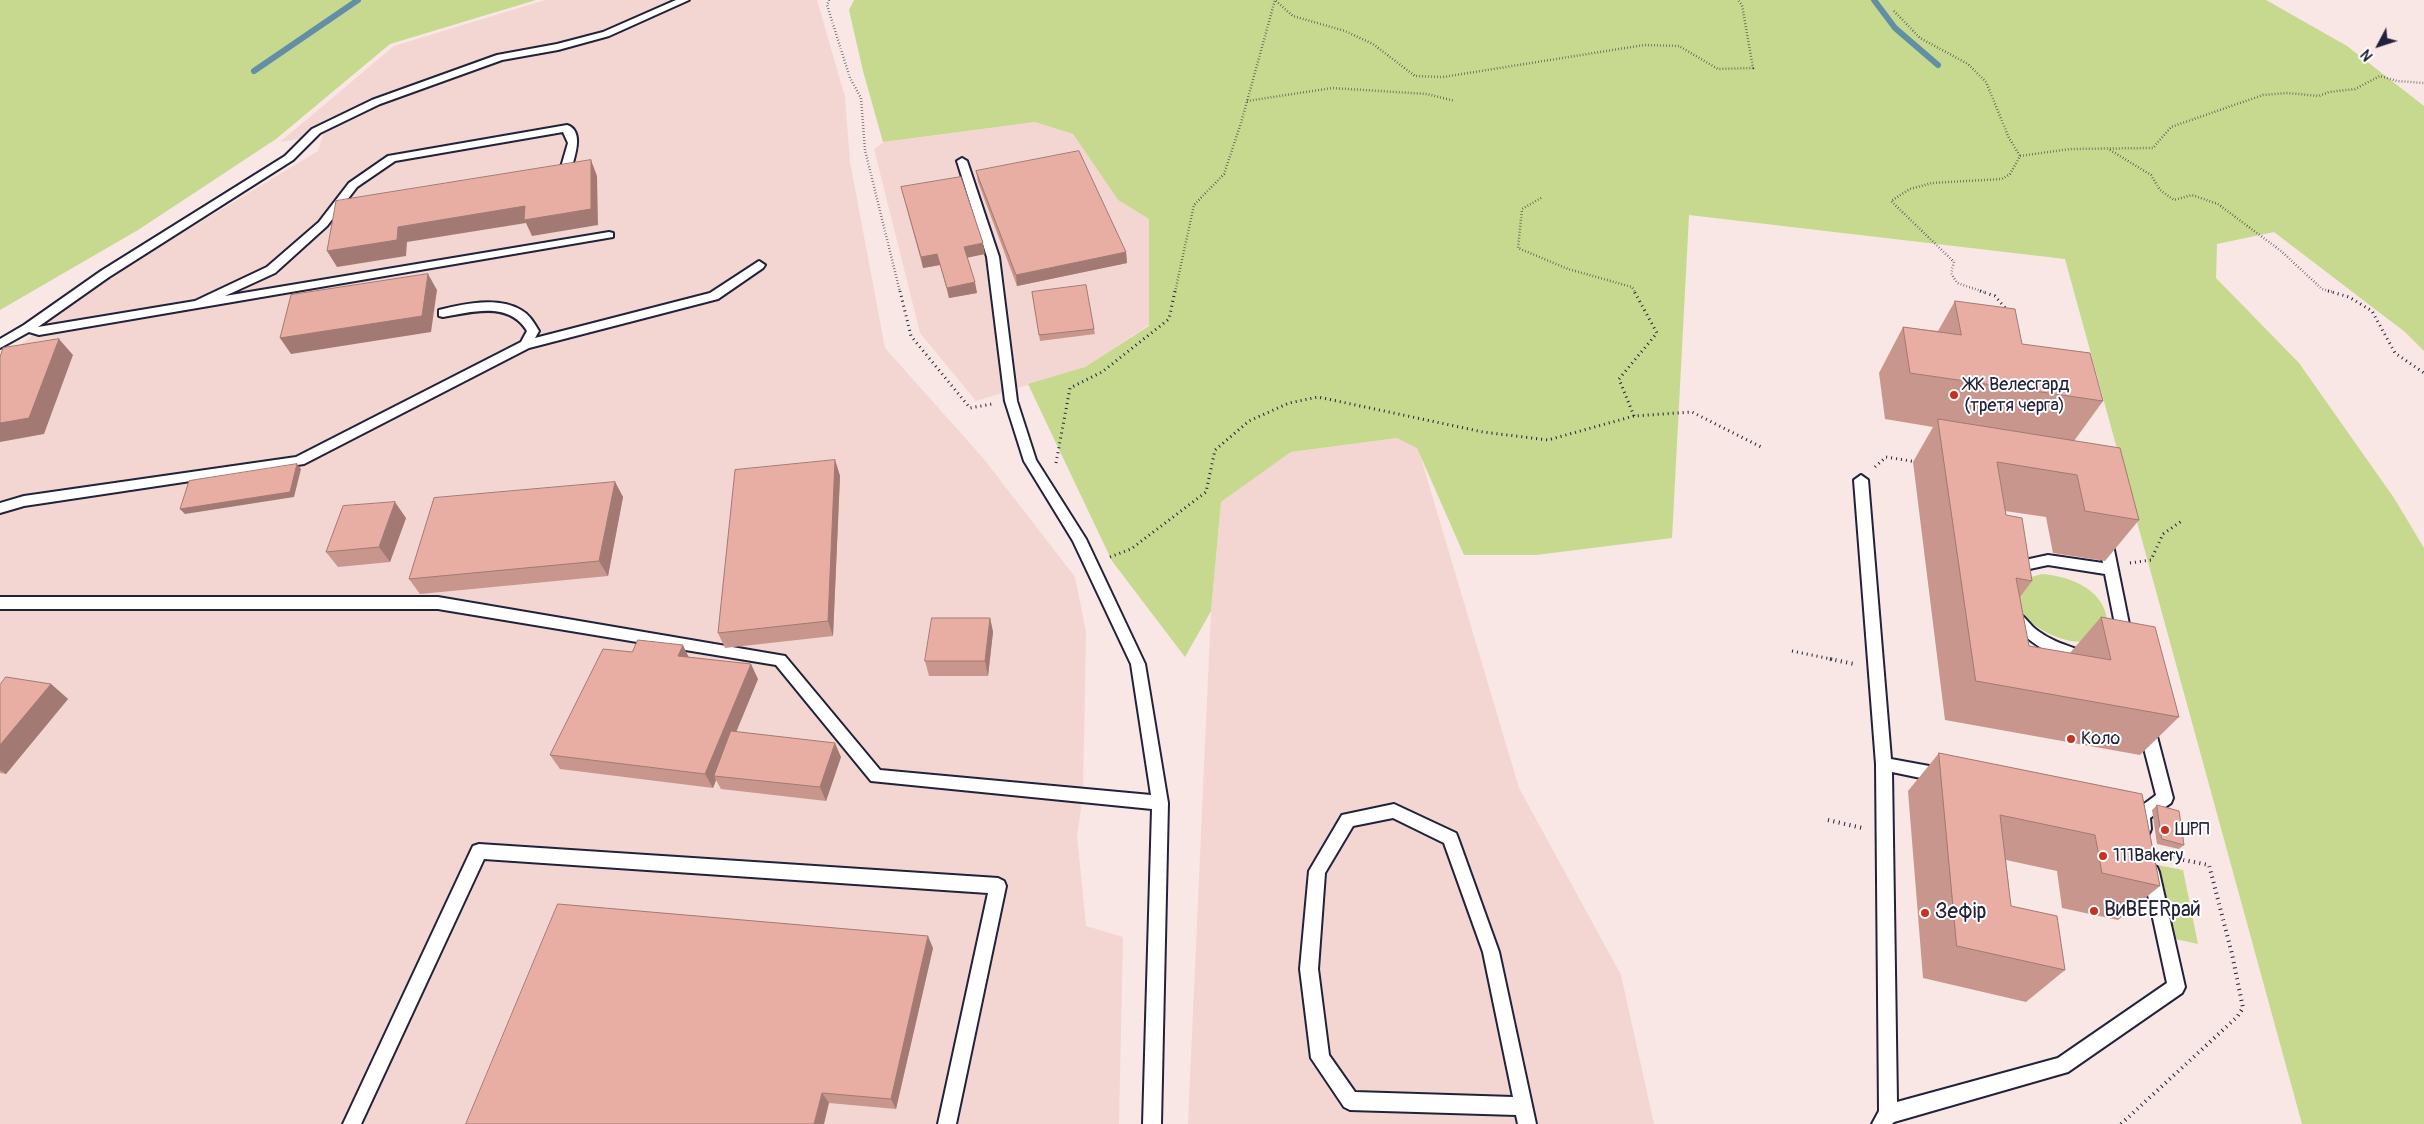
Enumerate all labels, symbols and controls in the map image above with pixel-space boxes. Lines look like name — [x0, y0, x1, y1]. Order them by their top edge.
north arrow — [2354, 20, 2404, 70]
text: N — [2358, 46, 2377, 64]
place label: ЖК Велесгард (третя черга) — [1964, 374, 2069, 416]
marker: ЖК Велесгард (третя черга) — [1948, 389, 1960, 401]
place label: Коло — [2081, 728, 2120, 750]
marker: Коло — [2065, 733, 2077, 745]
place label: ШРП — [2175, 819, 2209, 841]
marker: ШРП — [2159, 824, 2171, 836]
place label: 111Bakery — [2113, 845, 2183, 867]
marker: 111Bakery — [2097, 850, 2109, 862]
place label: ВиBEERрай — [2104, 898, 2201, 924]
place label: Зефір — [1935, 900, 1986, 926]
marker: ВиBEERрай — [2088, 905, 2100, 917]
marker: Зефір — [1919, 907, 1931, 919]

